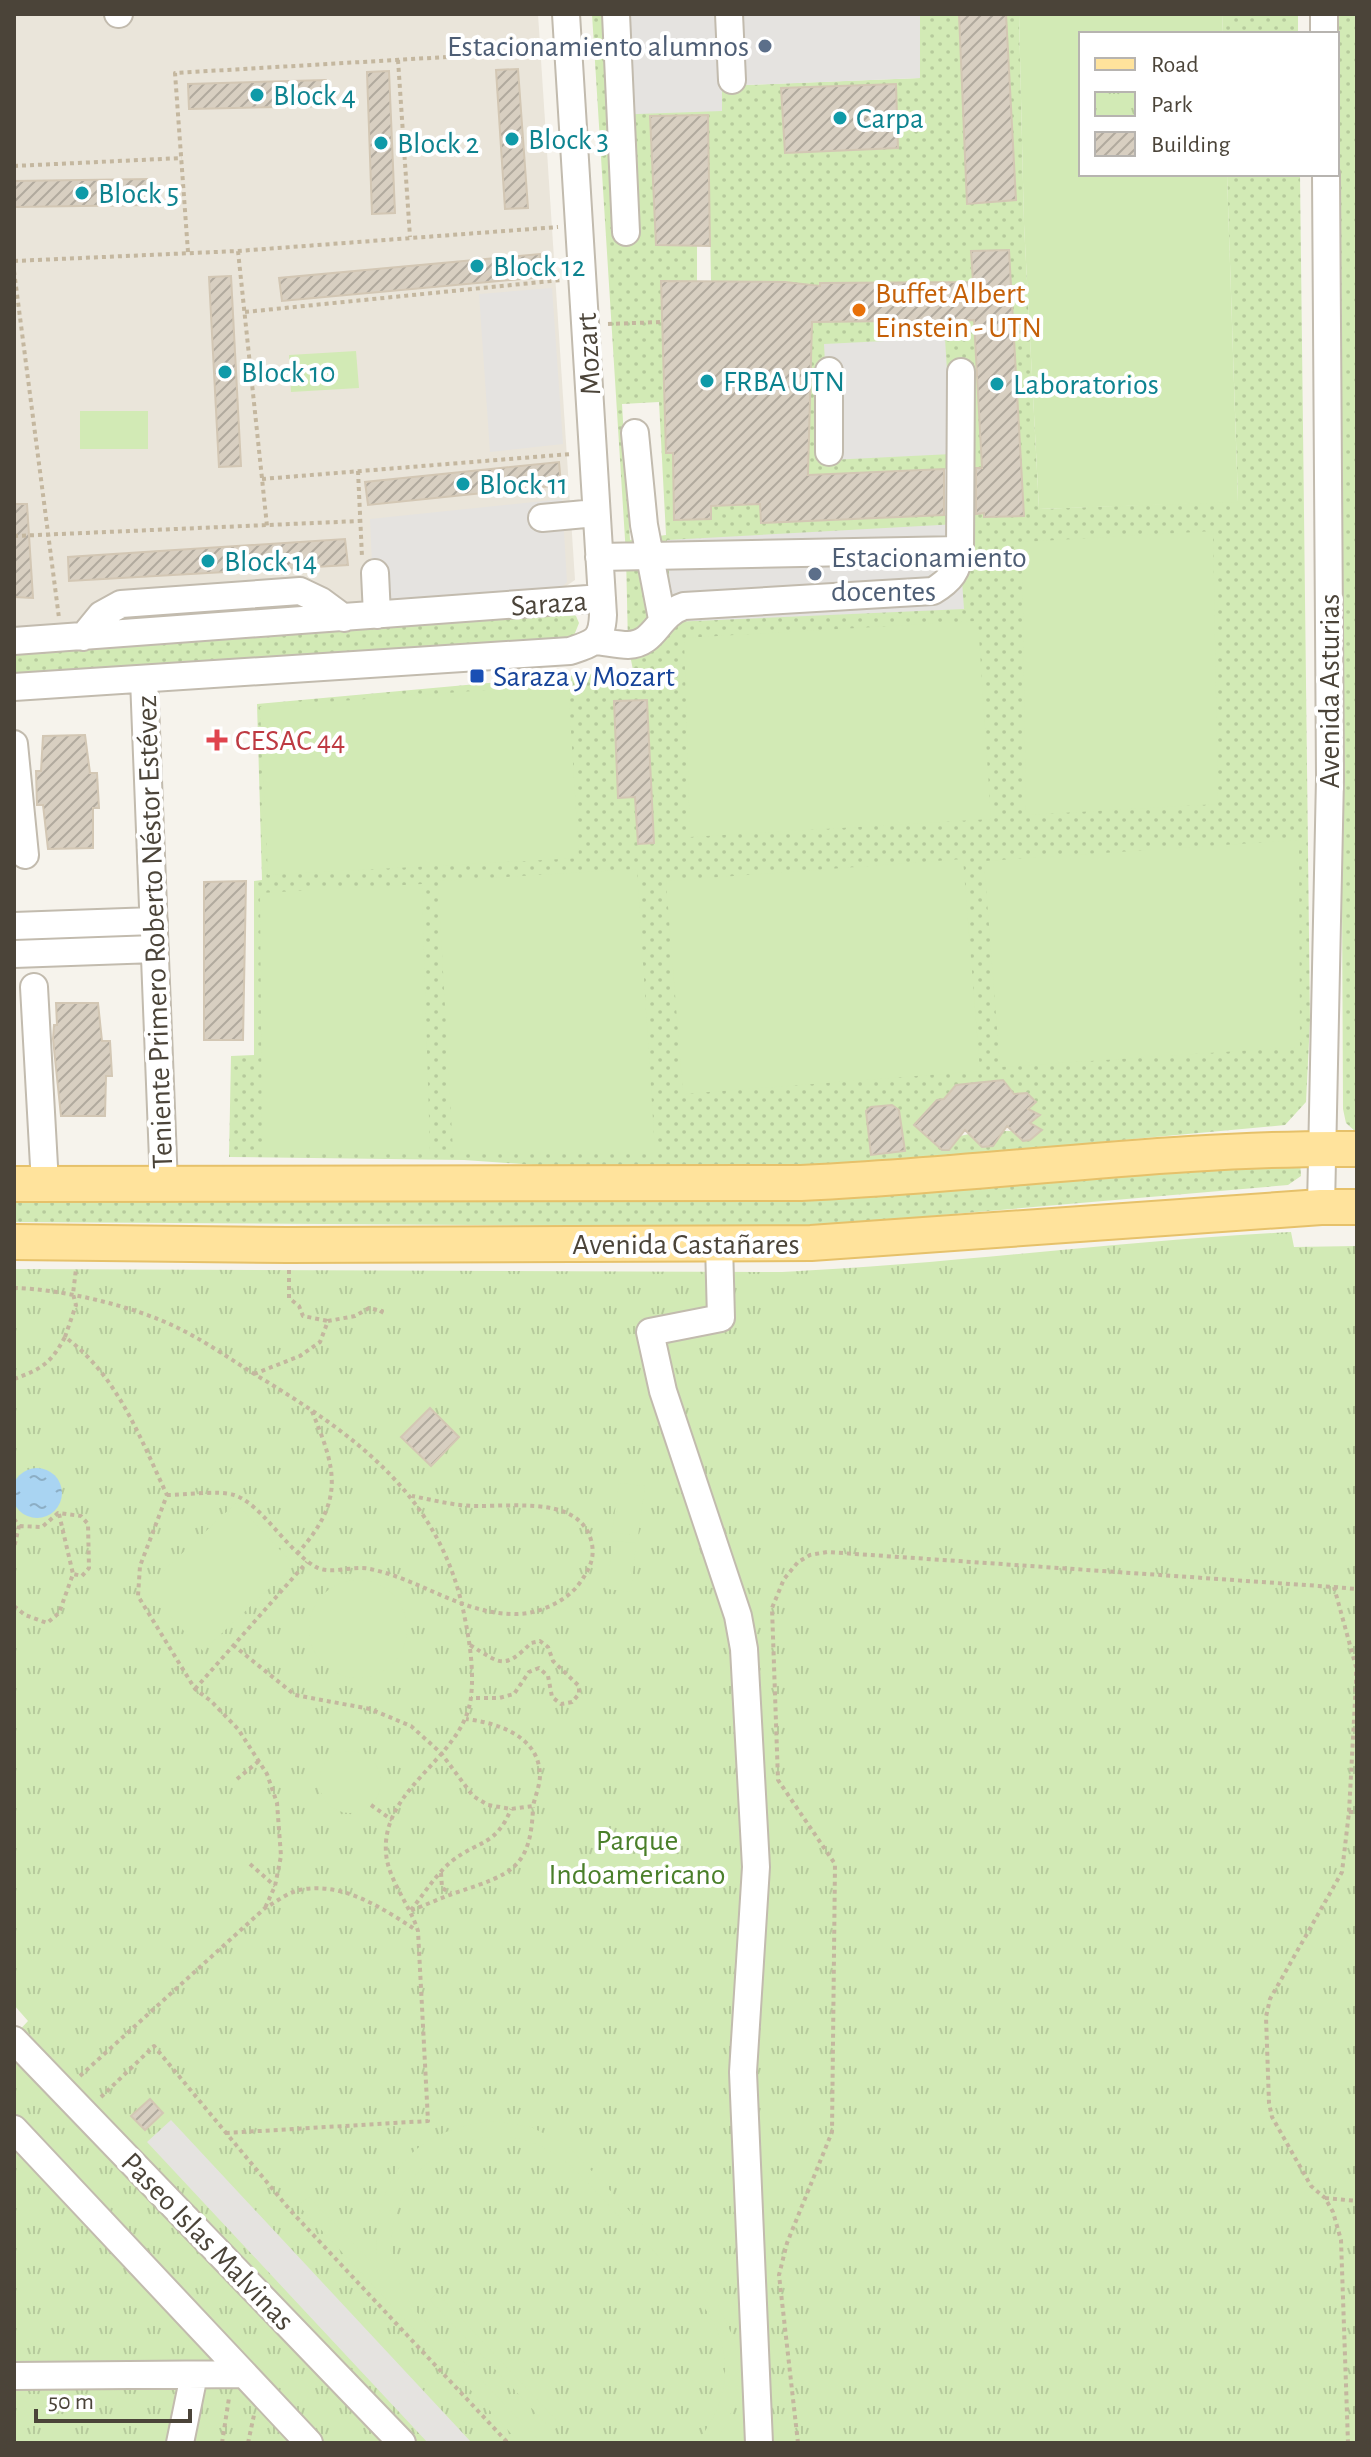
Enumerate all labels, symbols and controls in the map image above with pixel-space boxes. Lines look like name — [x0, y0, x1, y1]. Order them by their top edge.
place label: Estacionamiento alumnos — [447, 32, 749, 62]
legend — [1079, 32, 1339, 176]
marker: Estacionamiento alumnos — [756, 37, 774, 55]
text: Road — [1151, 53, 1199, 77]
place label: Block 4 — [273, 81, 356, 111]
marker: Block 4 — [248, 86, 266, 104]
text: Park — [1151, 93, 1192, 117]
place label: Carpa — [856, 104, 924, 134]
marker: Carpa — [831, 109, 849, 127]
place label: Block 3 — [528, 125, 609, 155]
place label: Block 2 — [397, 129, 479, 159]
marker: Block 3 — [503, 130, 521, 148]
text: Building — [1151, 133, 1230, 157]
marker: Block 2 — [372, 134, 390, 152]
place label: Block 5 — [98, 179, 179, 209]
marker: Block 5 — [73, 184, 91, 202]
place label: Block 12 — [493, 252, 585, 282]
marker: Block 12 — [468, 257, 486, 275]
place label: Buffet Albert Einstein - UTN — [875, 279, 1042, 343]
marker: Buffet Albert Einstein - UTN — [850, 301, 868, 319]
street label: Mozart — [572, 312, 606, 396]
place label: Block 10 — [241, 358, 336, 388]
marker: Block 10 — [216, 363, 234, 381]
place label: FRBA UTN — [723, 367, 845, 397]
place label: Laboratorios — [1013, 370, 1159, 400]
marker: FRBA UTN — [698, 372, 716, 390]
marker: Laboratorios — [988, 375, 1006, 393]
place label: Block 11 — [479, 470, 568, 500]
marker: Block 11 — [454, 475, 472, 493]
place label: Estacionamiento docentes — [831, 543, 1027, 607]
place label: Block 14 — [224, 547, 317, 577]
marker: Block 14 — [199, 552, 217, 570]
marker: Estacionamiento docentes — [806, 565, 824, 583]
street label: Saraza — [510, 586, 588, 622]
street label: Avenida Asturias — [1315, 594, 1345, 788]
place label: Saraza y Mozart — [493, 662, 675, 692]
marker: Saraza y Mozart — [468, 667, 486, 685]
street label: Teniente Primero Roberto Néstor Estévez — [132, 695, 178, 1169]
place label: CESAC 44 — [235, 726, 346, 756]
marker: CESAC 44 — [206, 729, 228, 751]
street label: Avenida Castañares — [572, 1230, 800, 1260]
park label: Parque Indoamericano — [549, 1826, 725, 1890]
street label: Paseo Islas Malvinas — [115, 2147, 299, 2336]
scale bar — [36, 2373, 190, 2423]
text: 50 m — [48, 2390, 94, 2414]

